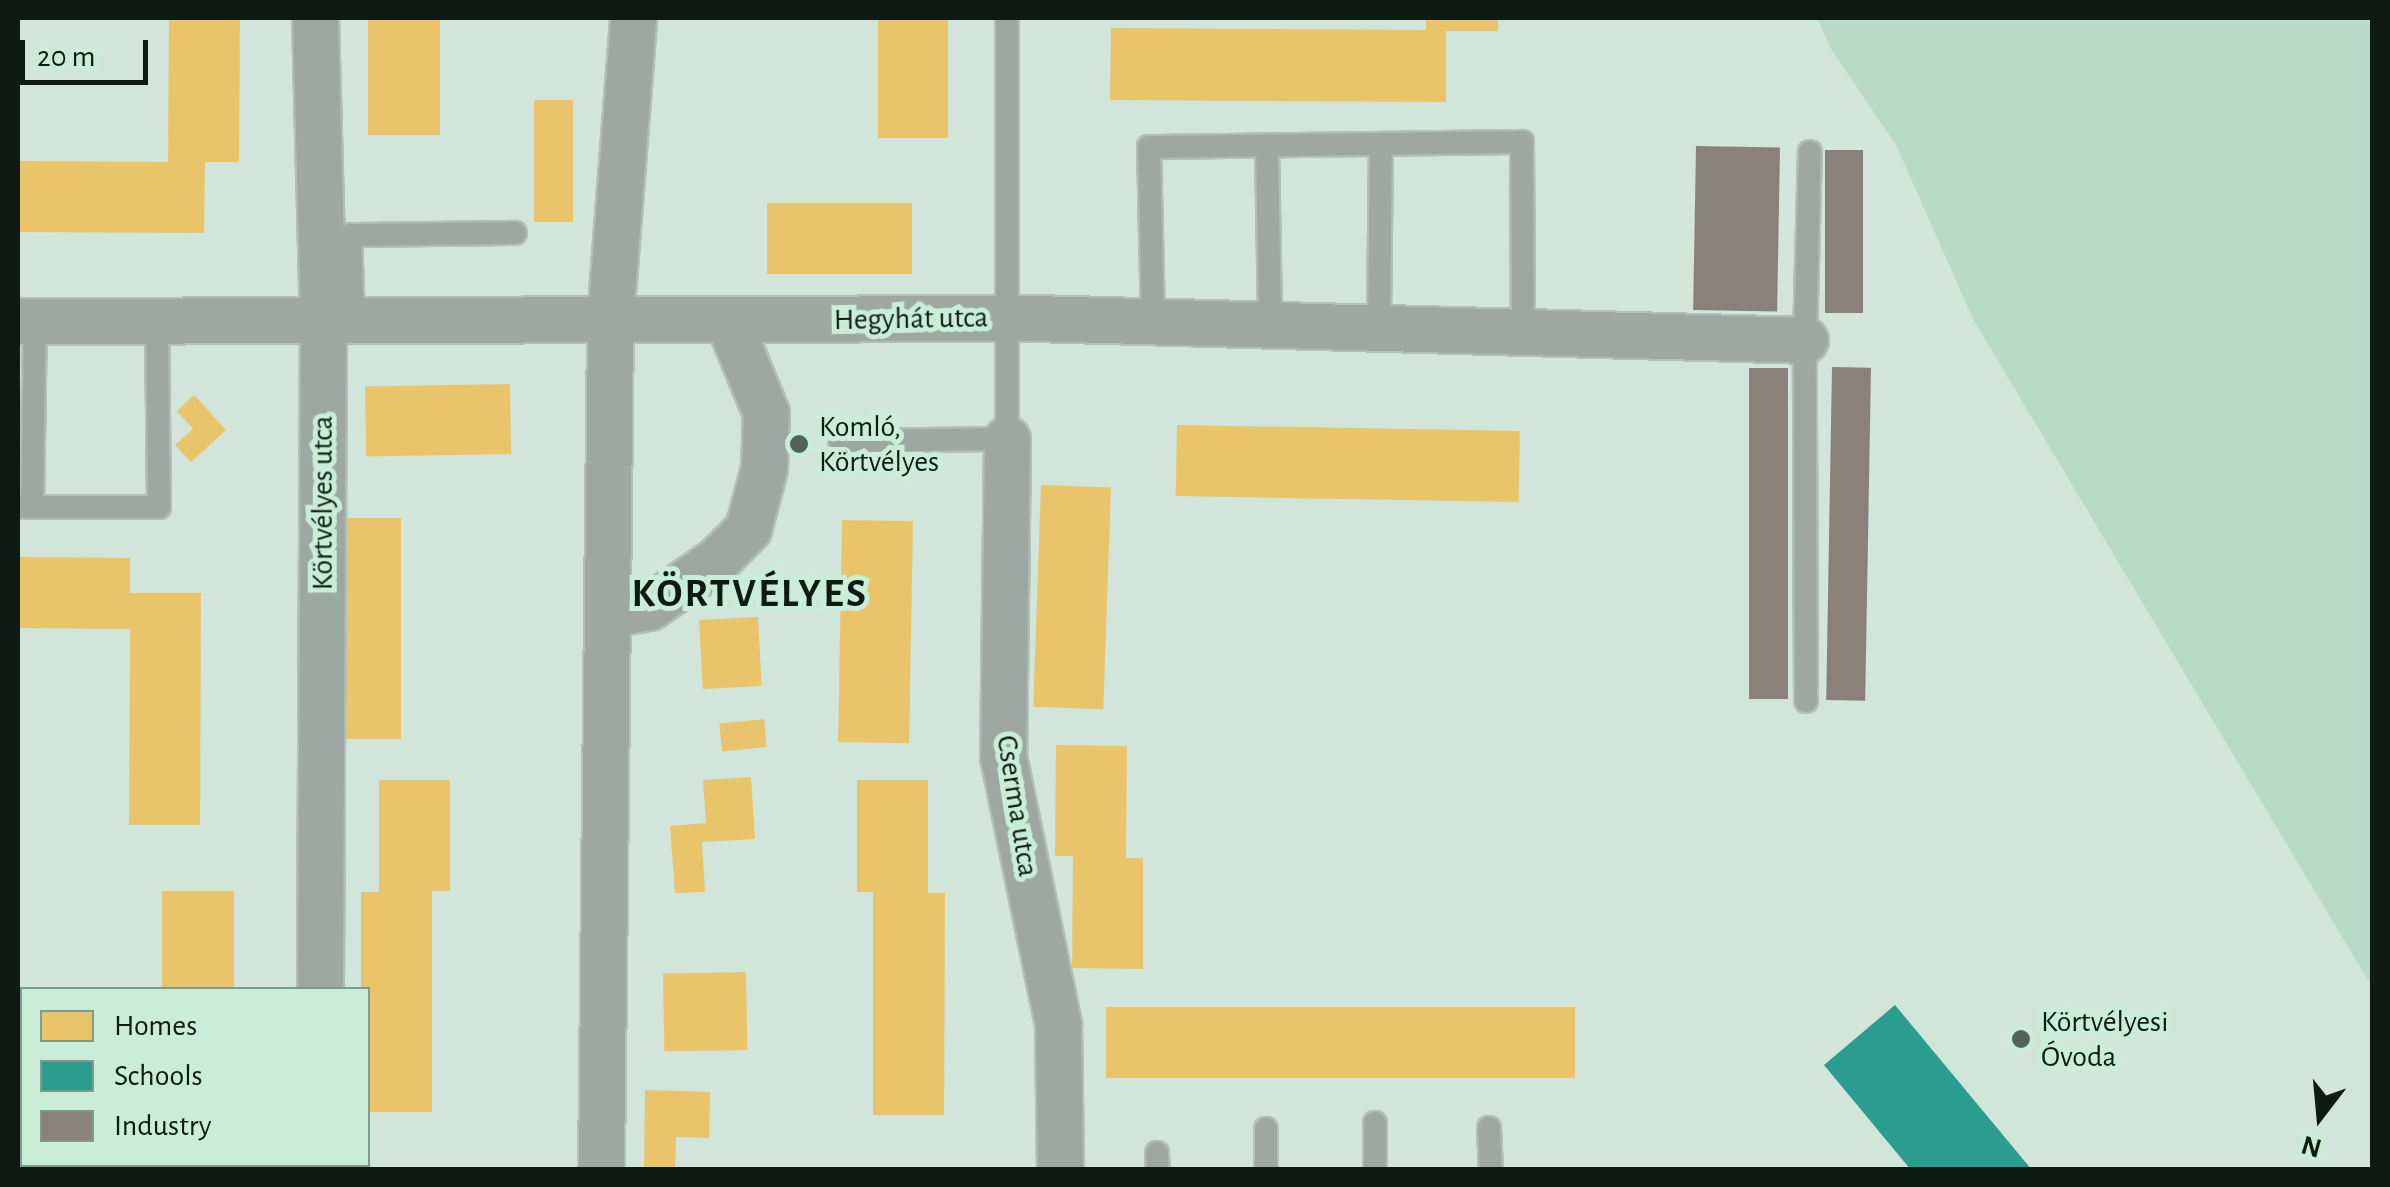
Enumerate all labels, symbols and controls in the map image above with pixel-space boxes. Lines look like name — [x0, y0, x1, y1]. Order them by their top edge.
scale bar — [25, 20, 152, 82]
text: 20 m — [37, 42, 95, 72]
street label: Hegyhát utca — [833, 300, 989, 338]
place label: Komló, Körtvélyes — [819, 409, 939, 480]
street label: Körtvélyes utca — [305, 416, 341, 590]
marker: Komló, Körtvélyes — [788, 433, 810, 455]
district label: KÖRTVÉLYES — [632, 570, 868, 618]
street label: Cserma utca — [988, 733, 1046, 879]
legend — [20, 987, 370, 1167]
place label: Körtvélyesi Óvoda — [2041, 1004, 2168, 1074]
text: Homes — [114, 1011, 197, 1041]
marker: Körtvélyesi Óvoda — [2010, 1028, 2032, 1050]
text: Schools — [114, 1061, 203, 1091]
north arrow — [2270, 1067, 2370, 1167]
text: Industry — [114, 1111, 212, 1141]
text: N — [2299, 1130, 2325, 1162]

